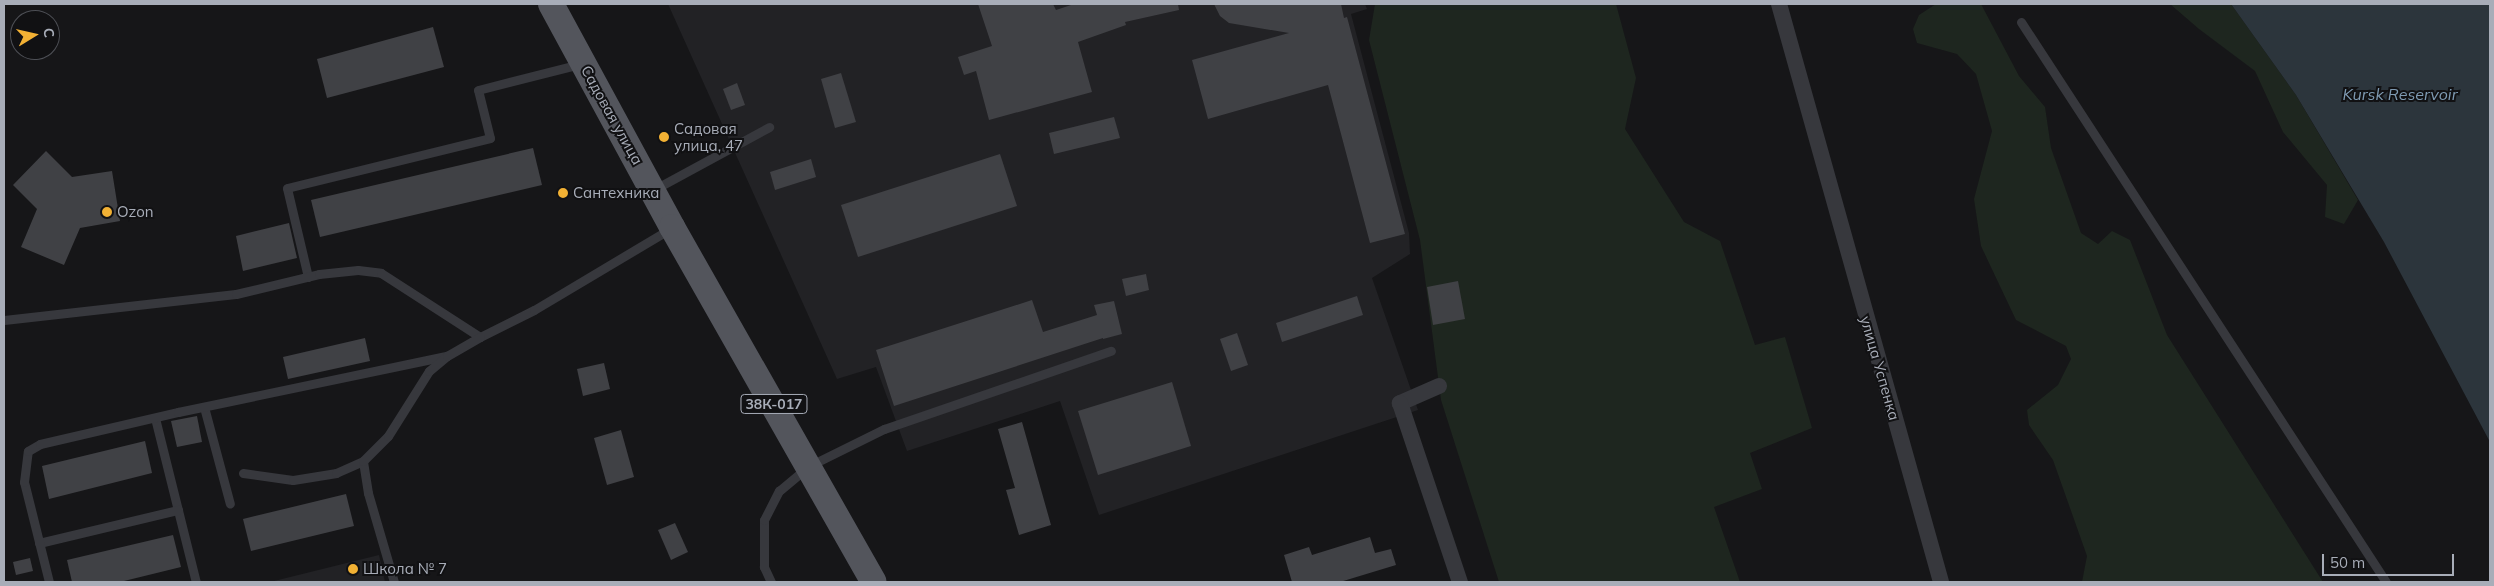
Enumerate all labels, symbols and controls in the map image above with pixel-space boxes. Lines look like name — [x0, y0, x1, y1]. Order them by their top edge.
north arrow — [10, 10, 60, 60]
text: С — [39, 27, 58, 39]
street label: Садовая улица — [577, 62, 647, 168]
water label: Kursk Reservoir — [2343, 84, 2457, 104]
place label: Садовая улица, 47 — [674, 119, 743, 154]
marker: Садовая улица, 47 — [658, 131, 670, 143]
place label: Сантехника — [573, 184, 659, 202]
marker: Сантехника — [557, 187, 569, 199]
place label: Ozon — [117, 203, 154, 221]
marker: Ozon — [101, 206, 113, 218]
street label: улица Успенка — [1857, 314, 1903, 422]
road number: 38К-017 — [740, 392, 808, 416]
scale bar — [2324, 544, 2456, 576]
text: 50 m — [2330, 553, 2365, 572]
place label: Школа № 7 — [363, 560, 447, 578]
marker: Школа № 7 — [347, 563, 359, 575]

